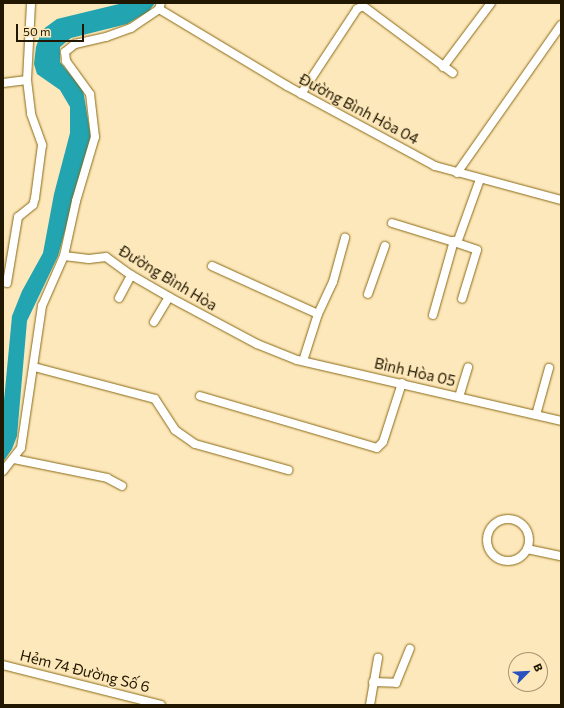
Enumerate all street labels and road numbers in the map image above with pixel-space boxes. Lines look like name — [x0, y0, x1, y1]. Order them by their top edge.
street label: Đường Bình Hòa 04 — [296, 70, 422, 148]
street label: Đường Bình Hòa — [116, 242, 220, 314]
street label: Bình Hòa 05 — [373, 354, 457, 390]
street label: Hẻm 74 Đường Số 6 — [18, 646, 152, 696]

